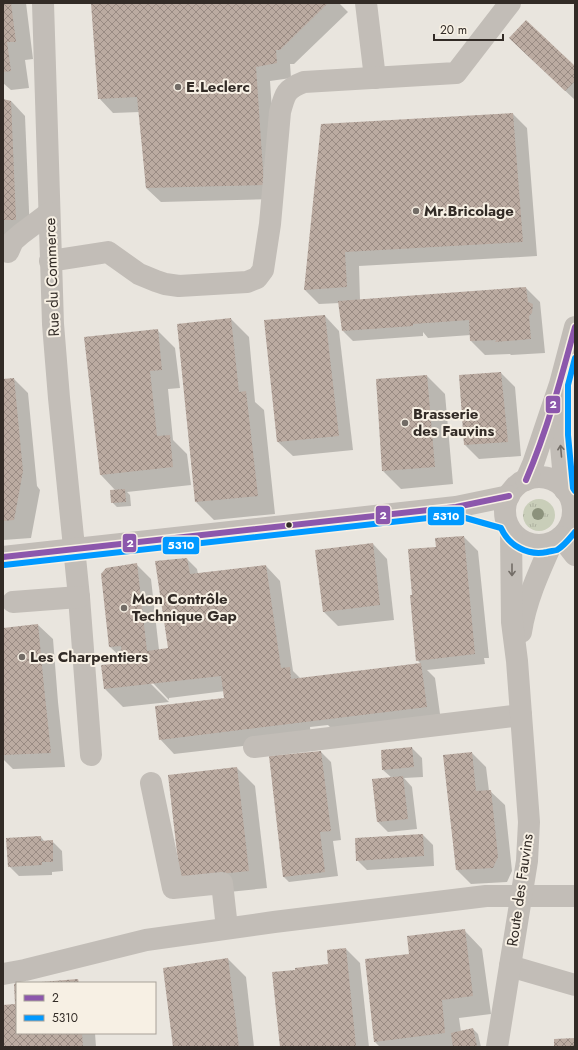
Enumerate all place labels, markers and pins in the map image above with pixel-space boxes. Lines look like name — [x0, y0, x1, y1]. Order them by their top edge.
place label: E.Leclerc — [186, 76, 250, 98]
marker: E.Leclerc — [173, 82, 183, 92]
place label: Mr.Bricolage — [424, 200, 514, 222]
marker: Mr.Bricolage — [411, 206, 421, 216]
place label: Brasserie des Fauvins — [413, 403, 494, 442]
marker: Brasserie des Fauvins — [400, 418, 410, 428]
unlabelled marker — [284, 520, 294, 530]
place label: Mon Contrôle Technique Gap — [132, 588, 237, 627]
marker: Mon Contrôle Technique Gap — [119, 603, 129, 613]
place label: Les Charpentiers — [30, 646, 148, 668]
marker: Les Charpentiers — [17, 652, 27, 662]

